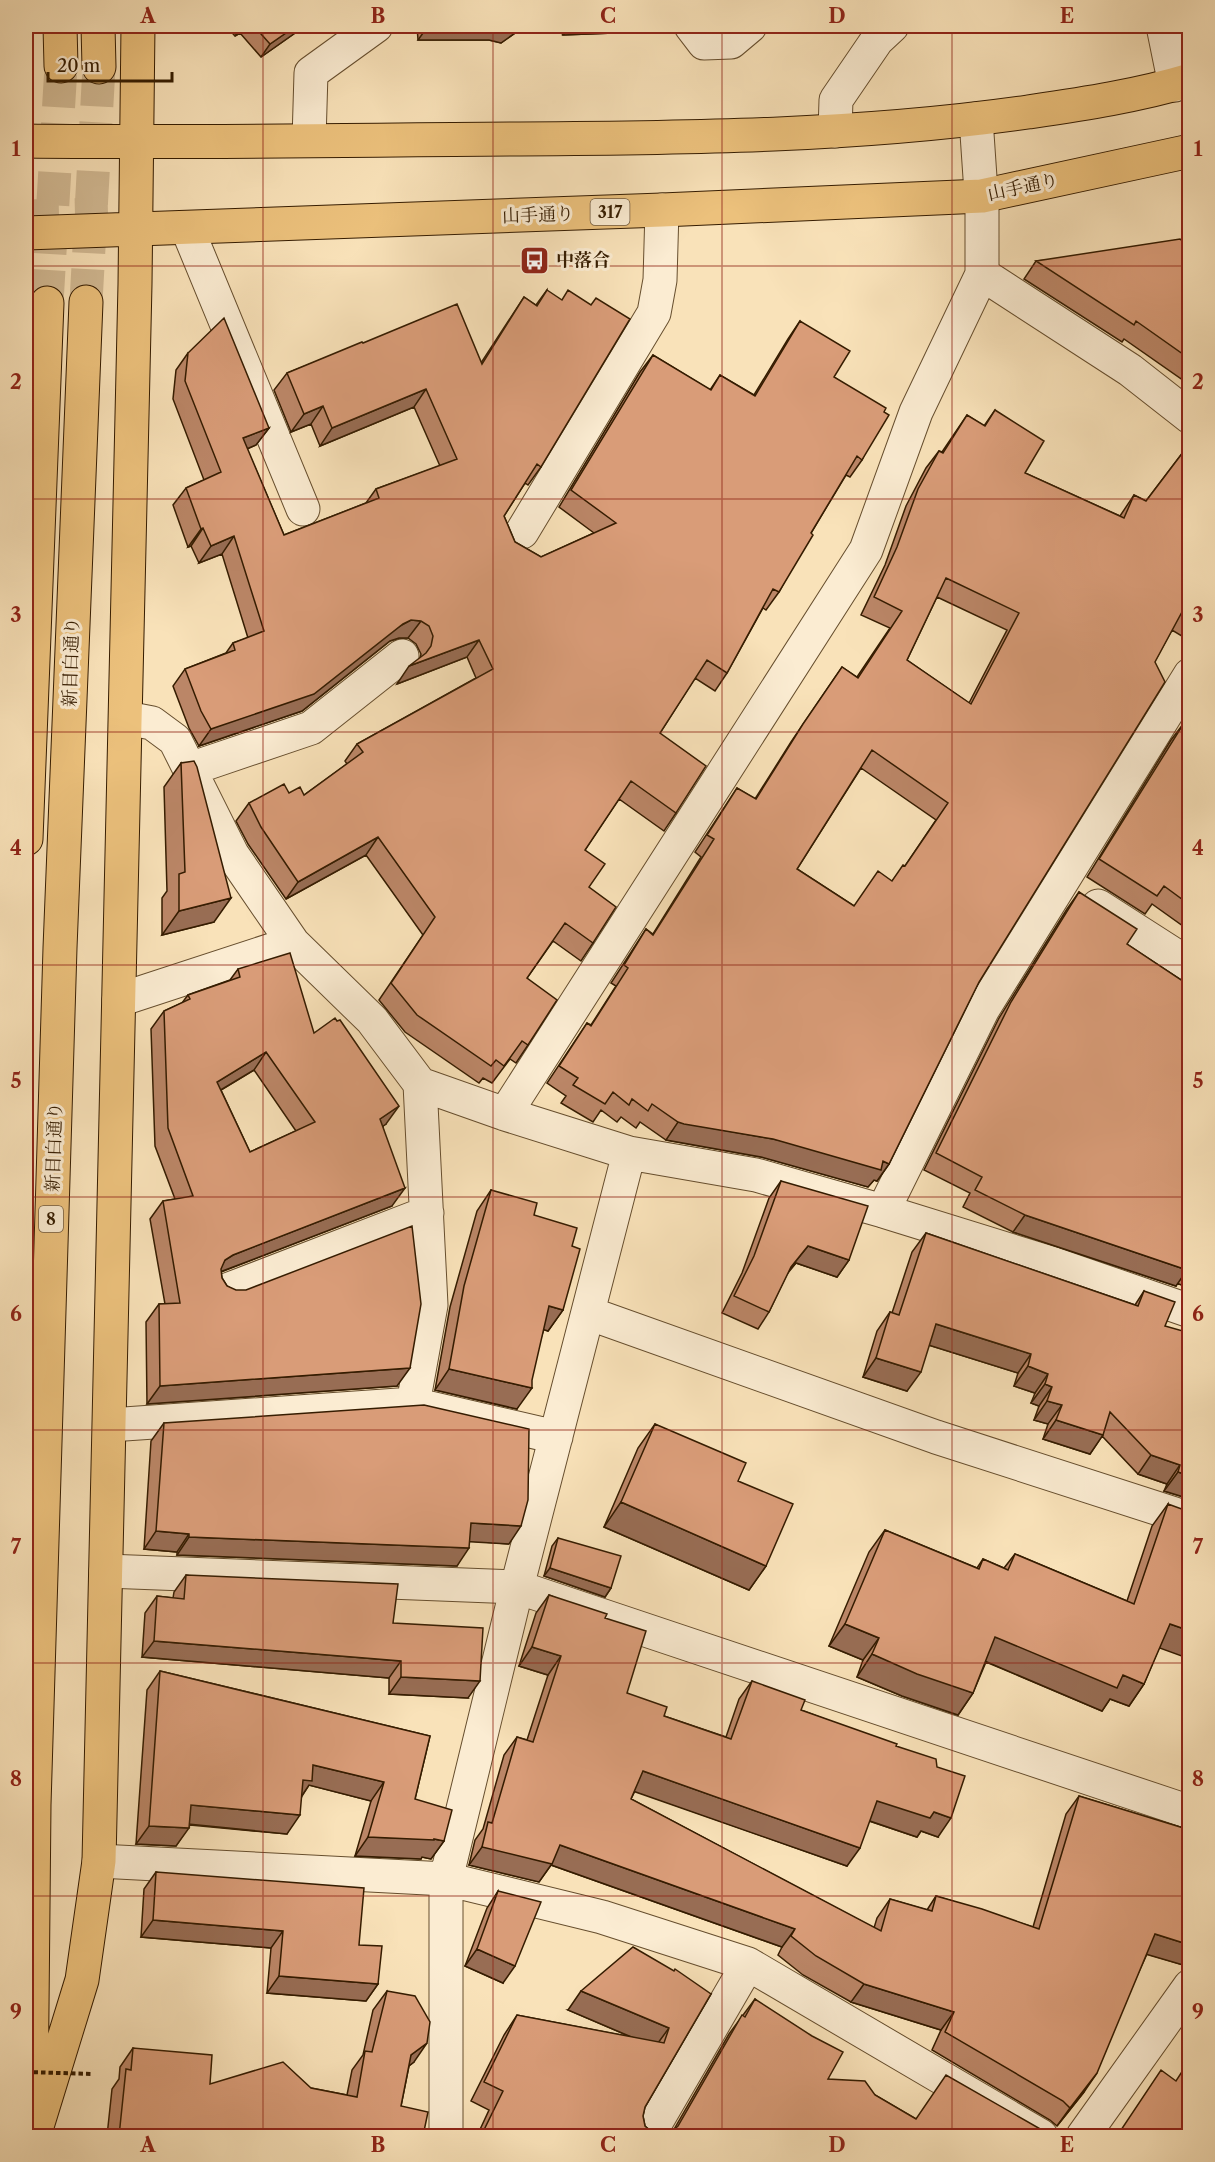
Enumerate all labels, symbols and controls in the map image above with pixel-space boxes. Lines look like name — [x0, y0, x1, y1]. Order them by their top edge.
text: A — [139, 4, 156, 28]
text: B — [371, 4, 386, 28]
text: C — [600, 4, 616, 28]
text: D — [828, 4, 846, 28]
text: E — [1060, 4, 1074, 28]
scale bar — [48, 45, 172, 83]
text: 20 m — [57, 55, 101, 77]
text: 1 — [12, 137, 21, 161]
text: 1 — [1194, 137, 1203, 161]
street label: 山手通り — [985, 169, 1061, 205]
road number: 317 — [590, 199, 630, 225]
street label: 山手通り — [502, 203, 574, 227]
bus stop icon: 中落合 — [519, 244, 551, 276]
place label: 中落合 — [556, 249, 610, 271]
text: 2 — [10, 370, 22, 394]
text: 2 — [1192, 370, 1204, 394]
text: 3 — [10, 603, 22, 627]
text: 3 — [1192, 603, 1204, 627]
street label: 新目白通り — [58, 617, 84, 707]
text: 4 — [10, 836, 22, 860]
text: 4 — [1192, 836, 1204, 860]
text: 5 — [10, 1069, 22, 1093]
text: 5 — [1192, 1069, 1204, 1093]
street label: 新目白通り — [41, 1102, 67, 1192]
road number: 8 — [39, 1206, 63, 1232]
text: 6 — [10, 1302, 22, 1326]
text: 6 — [1192, 1302, 1204, 1326]
text: 7 — [11, 1535, 22, 1559]
text: 7 — [1193, 1535, 1204, 1559]
text: 8 — [10, 1767, 22, 1791]
text: 8 — [1192, 1767, 1204, 1791]
text: 9 — [10, 2000, 22, 2024]
text: 9 — [1192, 2000, 1204, 2024]
text: A — [139, 2133, 156, 2157]
text: B — [371, 2133, 386, 2157]
text: C — [600, 2133, 616, 2157]
text: D — [828, 2133, 846, 2157]
text: E — [1060, 2133, 1074, 2157]

